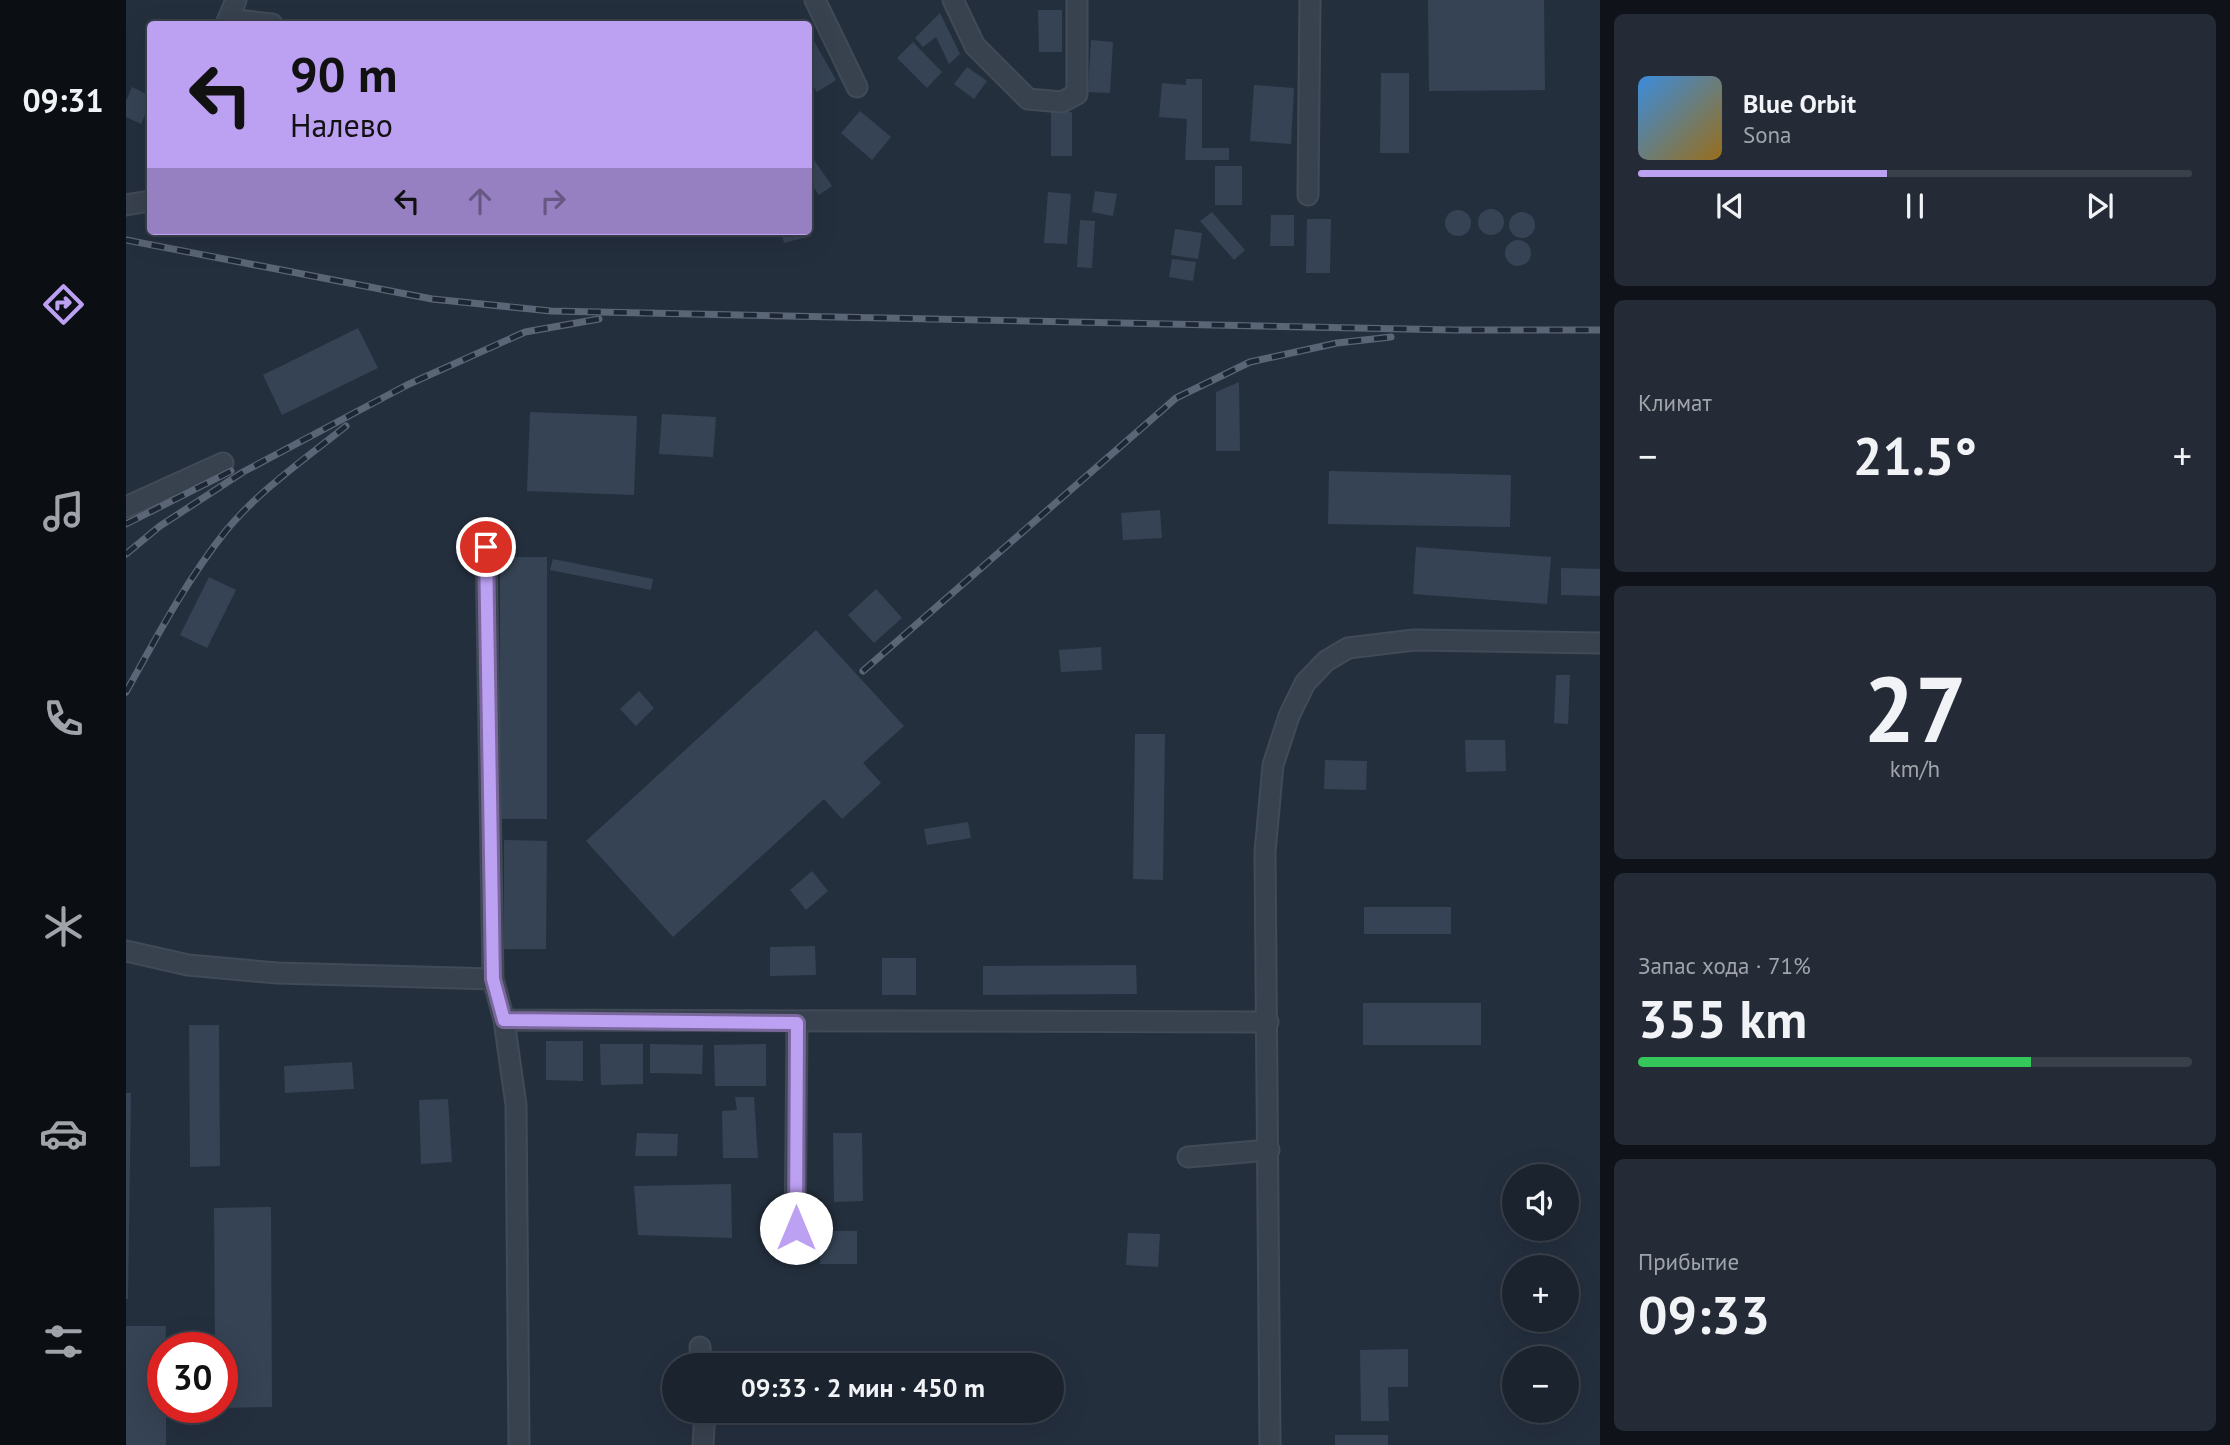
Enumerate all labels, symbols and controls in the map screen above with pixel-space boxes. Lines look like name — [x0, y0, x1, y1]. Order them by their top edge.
text: 90 m — [290, 42, 397, 106]
icon: left — [175, 49, 266, 140]
text: 09:31 — [22, 79, 104, 121]
text: Blue Orbit — [1743, 87, 1856, 120]
text: Налево — [290, 104, 393, 146]
text: Sona — [1743, 120, 1792, 149]
icon: left — [388, 182, 426, 220]
icon: ahead — [461, 182, 499, 220]
icon: right — [534, 182, 572, 220]
icon: previous — [1711, 187, 1749, 225]
icon: pause — [1896, 187, 1934, 225]
icon: next — [2081, 187, 2119, 225]
icon: directions — [39, 280, 88, 329]
text: Климат — [1638, 388, 1712, 417]
text: 21.5° — [1853, 422, 1977, 489]
text: − — [1638, 431, 1657, 480]
text: + — [2173, 431, 2192, 480]
icon: music — [39, 487, 88, 536]
pin — [456, 517, 516, 577]
icon: arrive — [467, 528, 505, 566]
text: 27 — [1863, 649, 1967, 767]
icon: phone — [39, 694, 88, 743]
text: km/h — [1890, 754, 1940, 783]
icon: climate — [39, 902, 88, 951]
text: Запас хода · 71% — [1638, 951, 1811, 980]
text: 355 km — [1638, 985, 1807, 1052]
icon: car — [39, 1109, 88, 1158]
map controls — [1502, 1164, 1579, 1423]
button: sound — [1502, 1164, 1579, 1241]
position arrow — [759, 1191, 833, 1265]
text: Прибытие — [1638, 1247, 1739, 1276]
button: + — [1502, 1255, 1579, 1332]
text: 09:33 — [1638, 1281, 1770, 1348]
icon: filters — [39, 1317, 88, 1366]
speed limit sign: 30 — [147, 1332, 238, 1423]
button: − — [1502, 1346, 1579, 1423]
text: 09:33 · 2 мин · 450 m — [741, 1371, 985, 1404]

